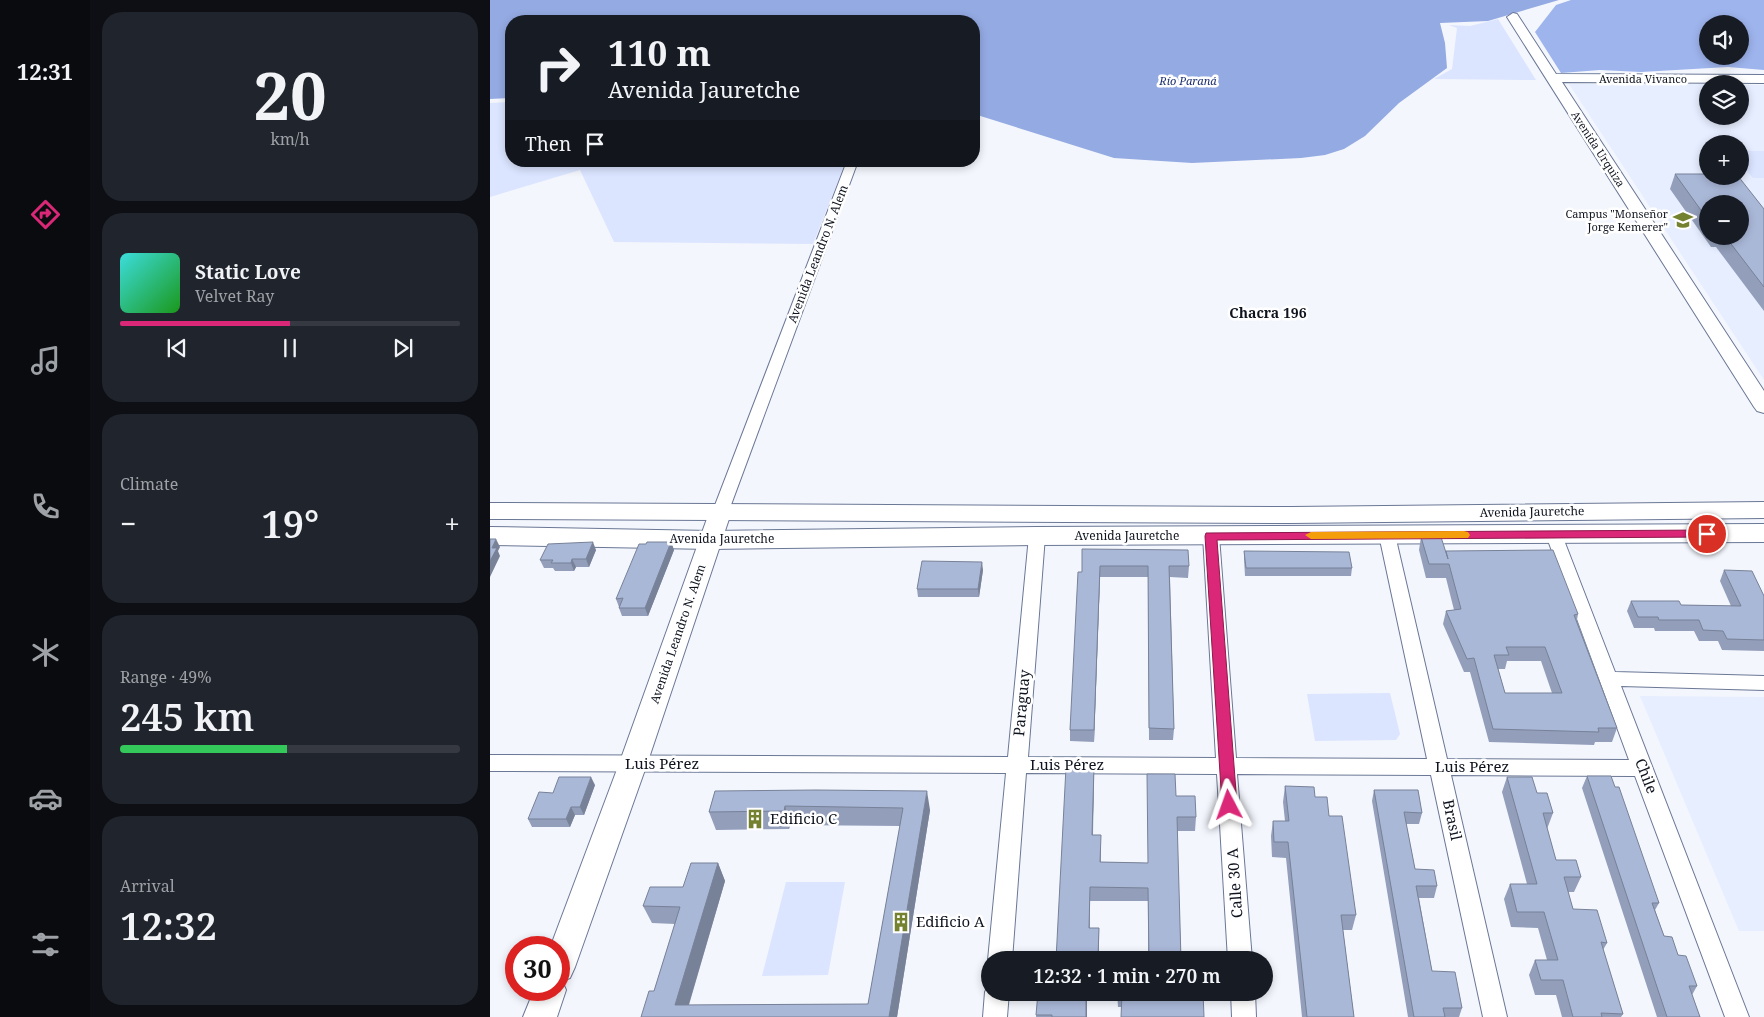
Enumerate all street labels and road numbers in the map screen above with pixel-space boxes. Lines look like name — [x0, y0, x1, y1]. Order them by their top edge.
street label: Avenida Vivanco — [1599, 71, 1687, 86]
street label: Avenida Urquiza — [1568, 108, 1629, 190]
street label: Avenida Leandro N. Alem — [783, 182, 852, 325]
street label: Avenida Jauretche — [1479, 502, 1585, 521]
street label: Avenida Jauretche — [1075, 527, 1179, 544]
street label: Avenida Jauretche — [670, 530, 774, 547]
street label: Avenida Leandro N. Alem — [646, 562, 709, 706]
street label: Paraguay — [1008, 668, 1034, 737]
street label: Luis Pérez — [625, 753, 699, 773]
street label: Luis Pérez — [1030, 754, 1104, 774]
street label: Chile — [1631, 755, 1663, 796]
street label: Luis Pérez — [1435, 756, 1509, 776]
street label: Brasil — [1439, 798, 1467, 842]
street label: Calle 30 A — [1222, 847, 1246, 919]

